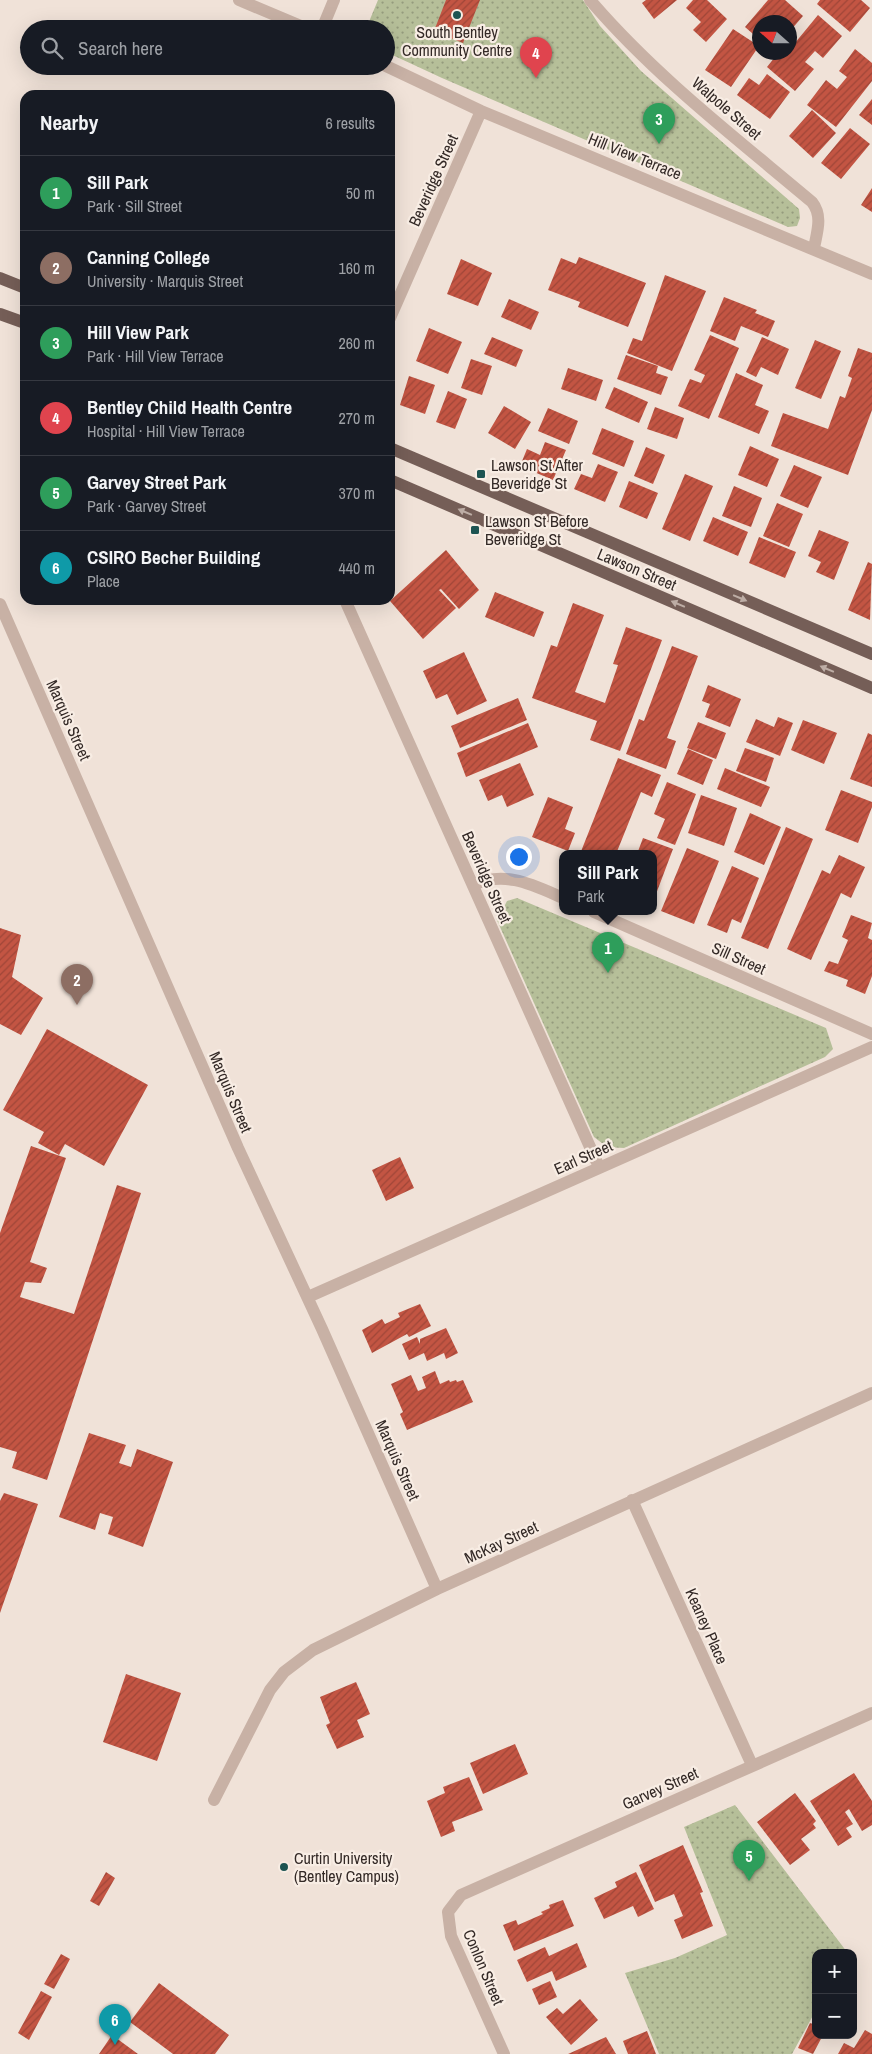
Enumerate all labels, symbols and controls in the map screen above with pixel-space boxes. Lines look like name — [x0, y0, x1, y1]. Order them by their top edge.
marker: South Bentley Community Centre — [451, 9, 463, 21]
north arrow — [752, 15, 797, 60]
search box — [20, 20, 395, 75]
place label: South Bentley Community Centre — [402, 21, 512, 61]
icon: search — [38, 34, 66, 62]
text: Search here — [78, 35, 163, 61]
pin: 4 — [520, 37, 552, 78]
street label: Walpole Street — [687, 72, 767, 145]
pin: 3 — [643, 103, 675, 144]
text: Nearby — [40, 108, 98, 137]
text: 6 results — [325, 112, 375, 134]
street label: Hill View Terrace — [585, 127, 685, 185]
street label: Beveridge Street — [403, 130, 463, 229]
text: Sill Park — [87, 169, 149, 195]
text: 1 — [52, 182, 60, 204]
text: 50 m — [346, 182, 375, 204]
text: Park · Sill Street — [87, 195, 182, 217]
text: Canning College — [87, 244, 210, 270]
text: 2 — [52, 257, 60, 279]
text: 160 m — [339, 257, 375, 279]
text: University · Marquis Street — [87, 270, 243, 292]
text: Hill View Park — [87, 319, 189, 345]
text: 3 — [52, 332, 60, 354]
text: 260 m — [339, 332, 375, 354]
text: Park · Hill View Terrace — [87, 345, 224, 367]
text: Bentley Child Health Centre — [87, 394, 292, 420]
text: 4 — [52, 407, 60, 429]
text: 270 m — [339, 407, 375, 429]
text: Hospital · Hill View Terrace — [87, 420, 245, 442]
place label: Lawson St After Beveridge St — [491, 454, 584, 494]
marker: Lawson St After Beveridge St — [475, 468, 487, 480]
text: Garvey Street Park — [87, 469, 226, 495]
text: 5 — [52, 482, 60, 504]
text: 370 m — [339, 482, 375, 504]
text: Park · Garvey Street — [87, 495, 206, 517]
one-way arrow — [458, 507, 472, 515]
place label: Lawson St Before Beveridge St — [485, 510, 589, 550]
marker: Lawson St Before Beveridge St — [469, 524, 481, 536]
street label: Lawson Street — [594, 542, 680, 596]
text: CSIRO Becher Building — [87, 544, 260, 570]
text: 6 — [52, 557, 60, 579]
text: 440 m — [339, 557, 375, 579]
text: Place — [87, 570, 120, 592]
one-way arrow — [733, 594, 748, 602]
one-way arrow — [671, 600, 685, 608]
one-way arrow — [819, 665, 834, 673]
street label: Marquis Street — [41, 676, 97, 764]
street label: Beveridge Street — [457, 828, 517, 927]
your location — [506, 844, 532, 870]
popup — [559, 850, 657, 915]
text: Sill Park — [577, 859, 639, 885]
text: Park — [577, 885, 604, 907]
pin: 1 — [592, 932, 624, 973]
street label: Sill Street — [709, 936, 770, 980]
pin: 2 — [61, 964, 93, 1005]
street label: Marquis Street — [204, 1048, 258, 1136]
street label: Earl Street — [550, 1134, 616, 1180]
street label: Marquis Street — [370, 1416, 426, 1504]
street label: McKay Street — [461, 1515, 542, 1569]
street label: Keaney Place — [680, 1585, 734, 1667]
street label: Garvey Street — [619, 1761, 702, 1815]
pin: 5 — [733, 1840, 765, 1881]
place label: Curtin University (Bentley Campus) — [294, 1847, 399, 1887]
marker: Curtin University (Bentley Campus) — [278, 1861, 290, 1873]
street label: Conlon Street — [458, 1926, 510, 2009]
map controls — [812, 1949, 857, 2039]
button: + — [812, 1949, 857, 1994]
button: − — [812, 1994, 857, 2039]
pin: 6 — [99, 2004, 131, 2045]

